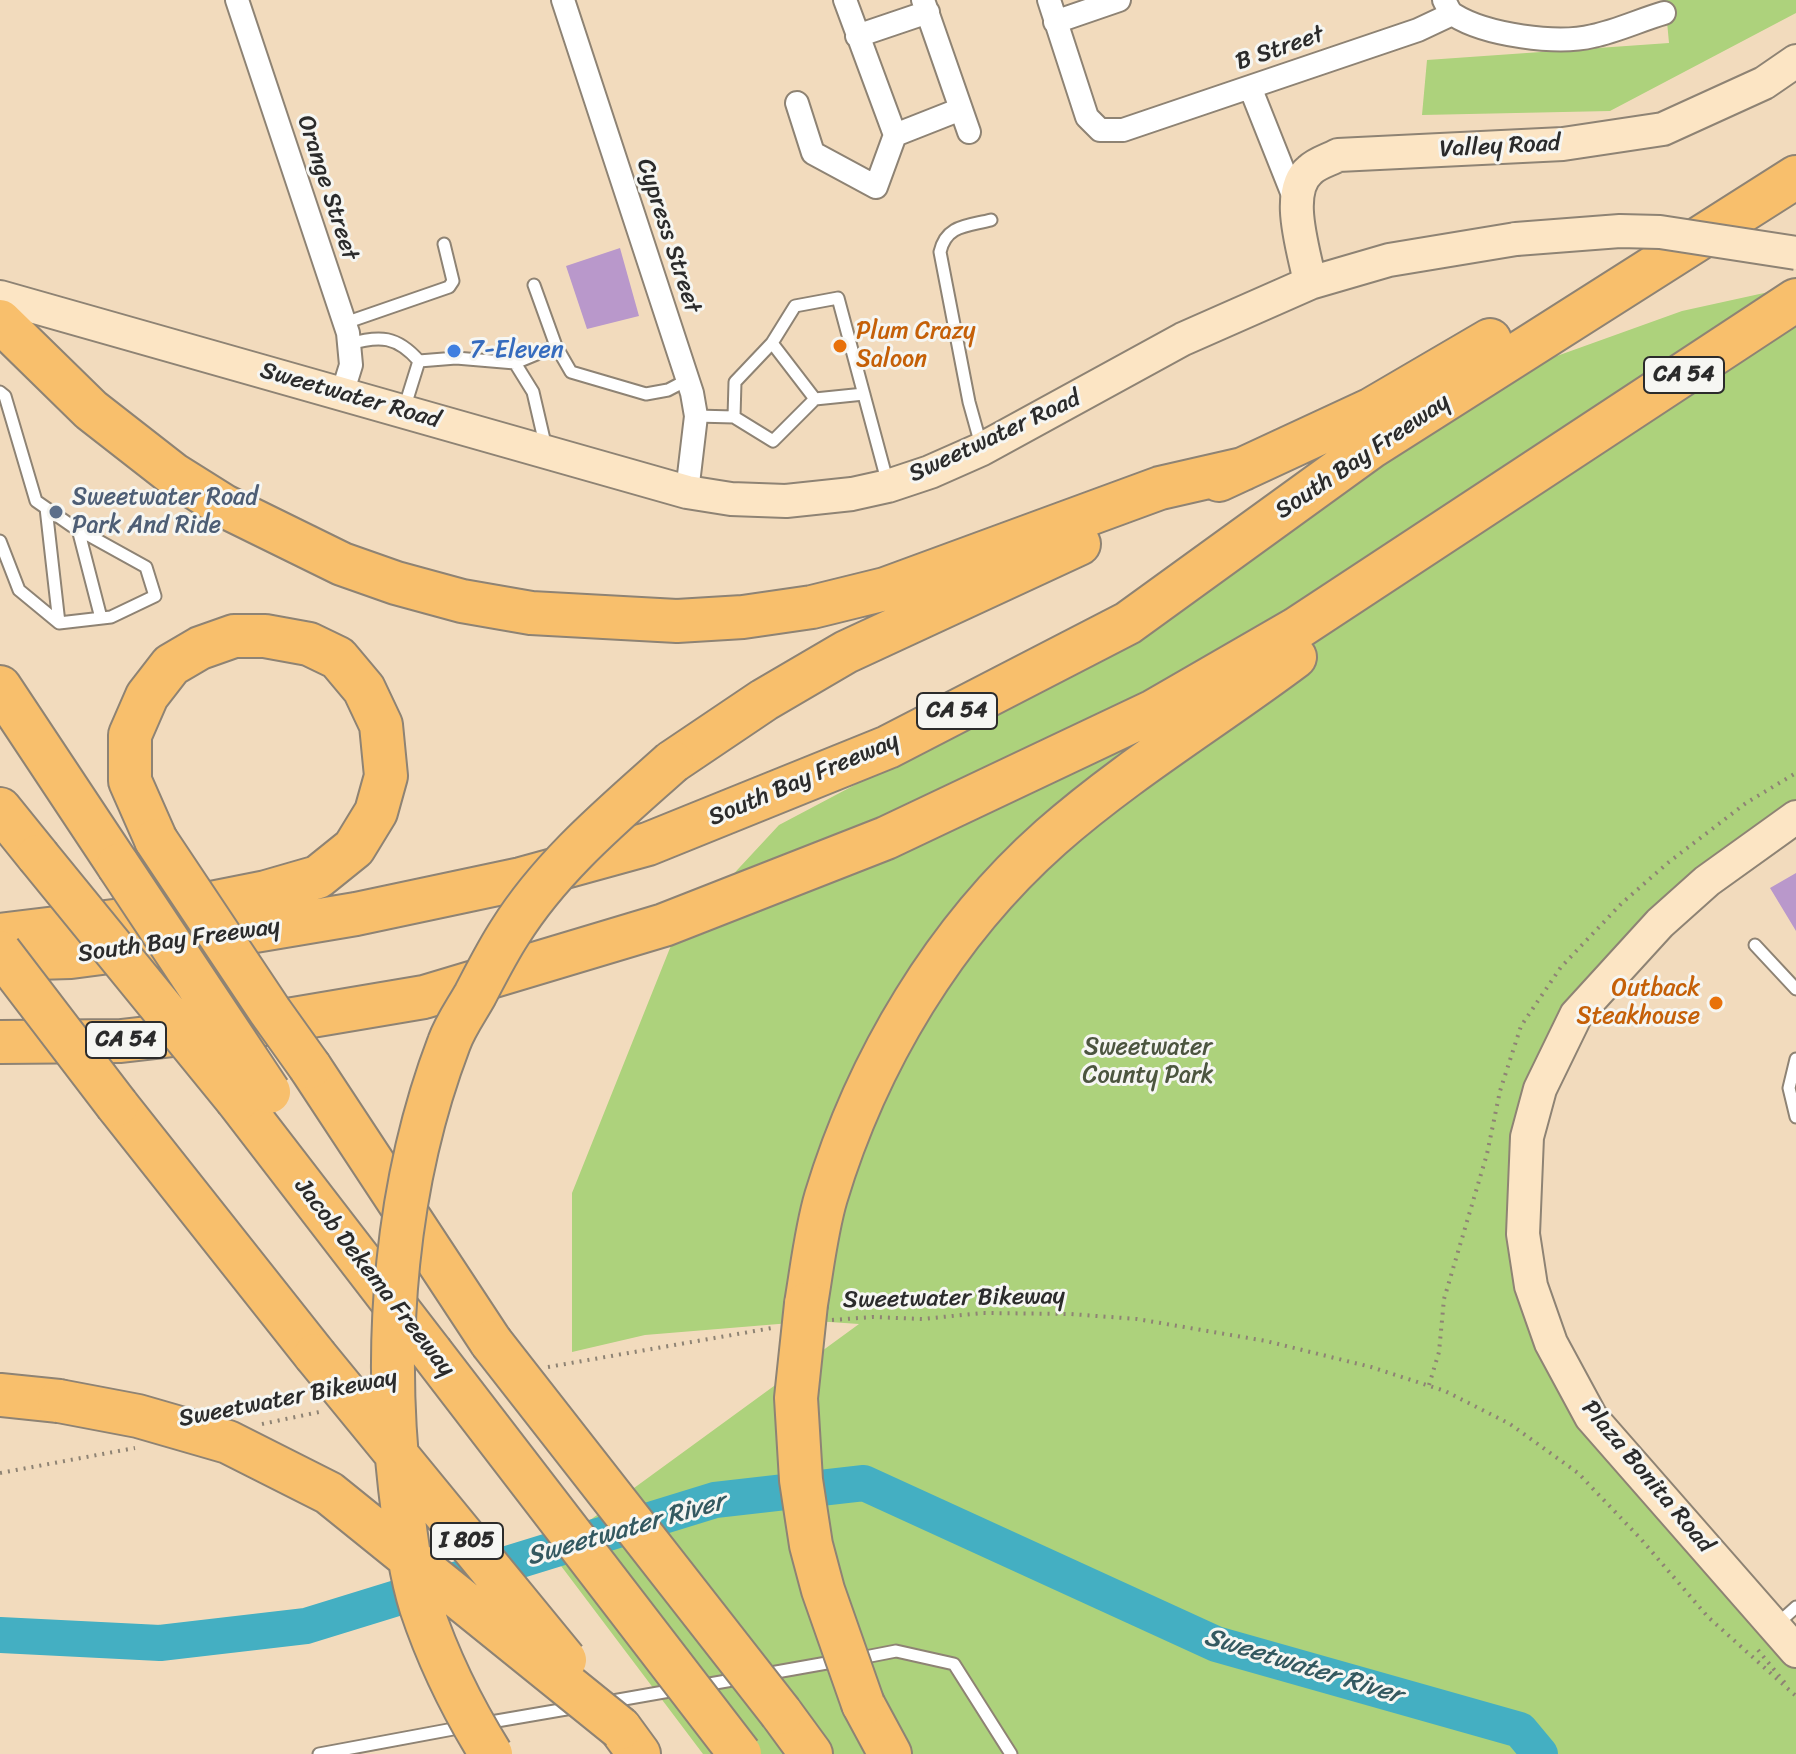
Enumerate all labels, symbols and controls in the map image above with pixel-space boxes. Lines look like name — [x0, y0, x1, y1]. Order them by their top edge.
street label: B Street — [1232, 21, 1328, 77]
street label: Orange Street — [290, 112, 364, 264]
street label: Valley Road — [1439, 129, 1561, 165]
street label: Cypress Street — [630, 155, 706, 317]
place label: Plum Crazy Saloon — [856, 318, 975, 374]
place label: 7-Eleven — [470, 337, 564, 365]
marker: Plum Crazy Saloon — [831, 337, 849, 355]
marker: 7-Eleven — [445, 342, 463, 360]
street label: Sweetwater Road — [257, 357, 443, 435]
road number: CA 54 — [1644, 357, 1724, 393]
street label: Sweetwater Road — [905, 385, 1085, 489]
street label: South Bay Freeway — [1270, 388, 1456, 526]
place label: Sweetwater Road Park And Ride — [72, 484, 258, 540]
marker: Sweetwater Road Park And Ride — [47, 503, 65, 521]
road number: CA 54 — [917, 693, 997, 729]
street label: South Bay Freeway — [705, 727, 903, 833]
street label: South Bay Freeway — [76, 913, 282, 969]
place label: Outback Steakhouse — [1577, 975, 1700, 1031]
marker: Outback Steakhouse — [1707, 994, 1725, 1012]
road number: CA 54 — [86, 1022, 166, 1058]
park label: Sweetwater County Park — [1082, 1034, 1214, 1090]
street label: Jacob Dekema Freeway — [288, 1173, 460, 1383]
street label: Sweetwater Bikeway — [843, 1283, 1065, 1315]
street label: Sweetwater Bikeway — [176, 1364, 400, 1434]
street label: Plaza Bonita Road — [1575, 1395, 1719, 1559]
water label: Sweetwater River — [523, 1487, 729, 1573]
road number: I 805 — [431, 1523, 503, 1559]
water label: Sweetwater River — [1201, 1622, 1405, 1712]

